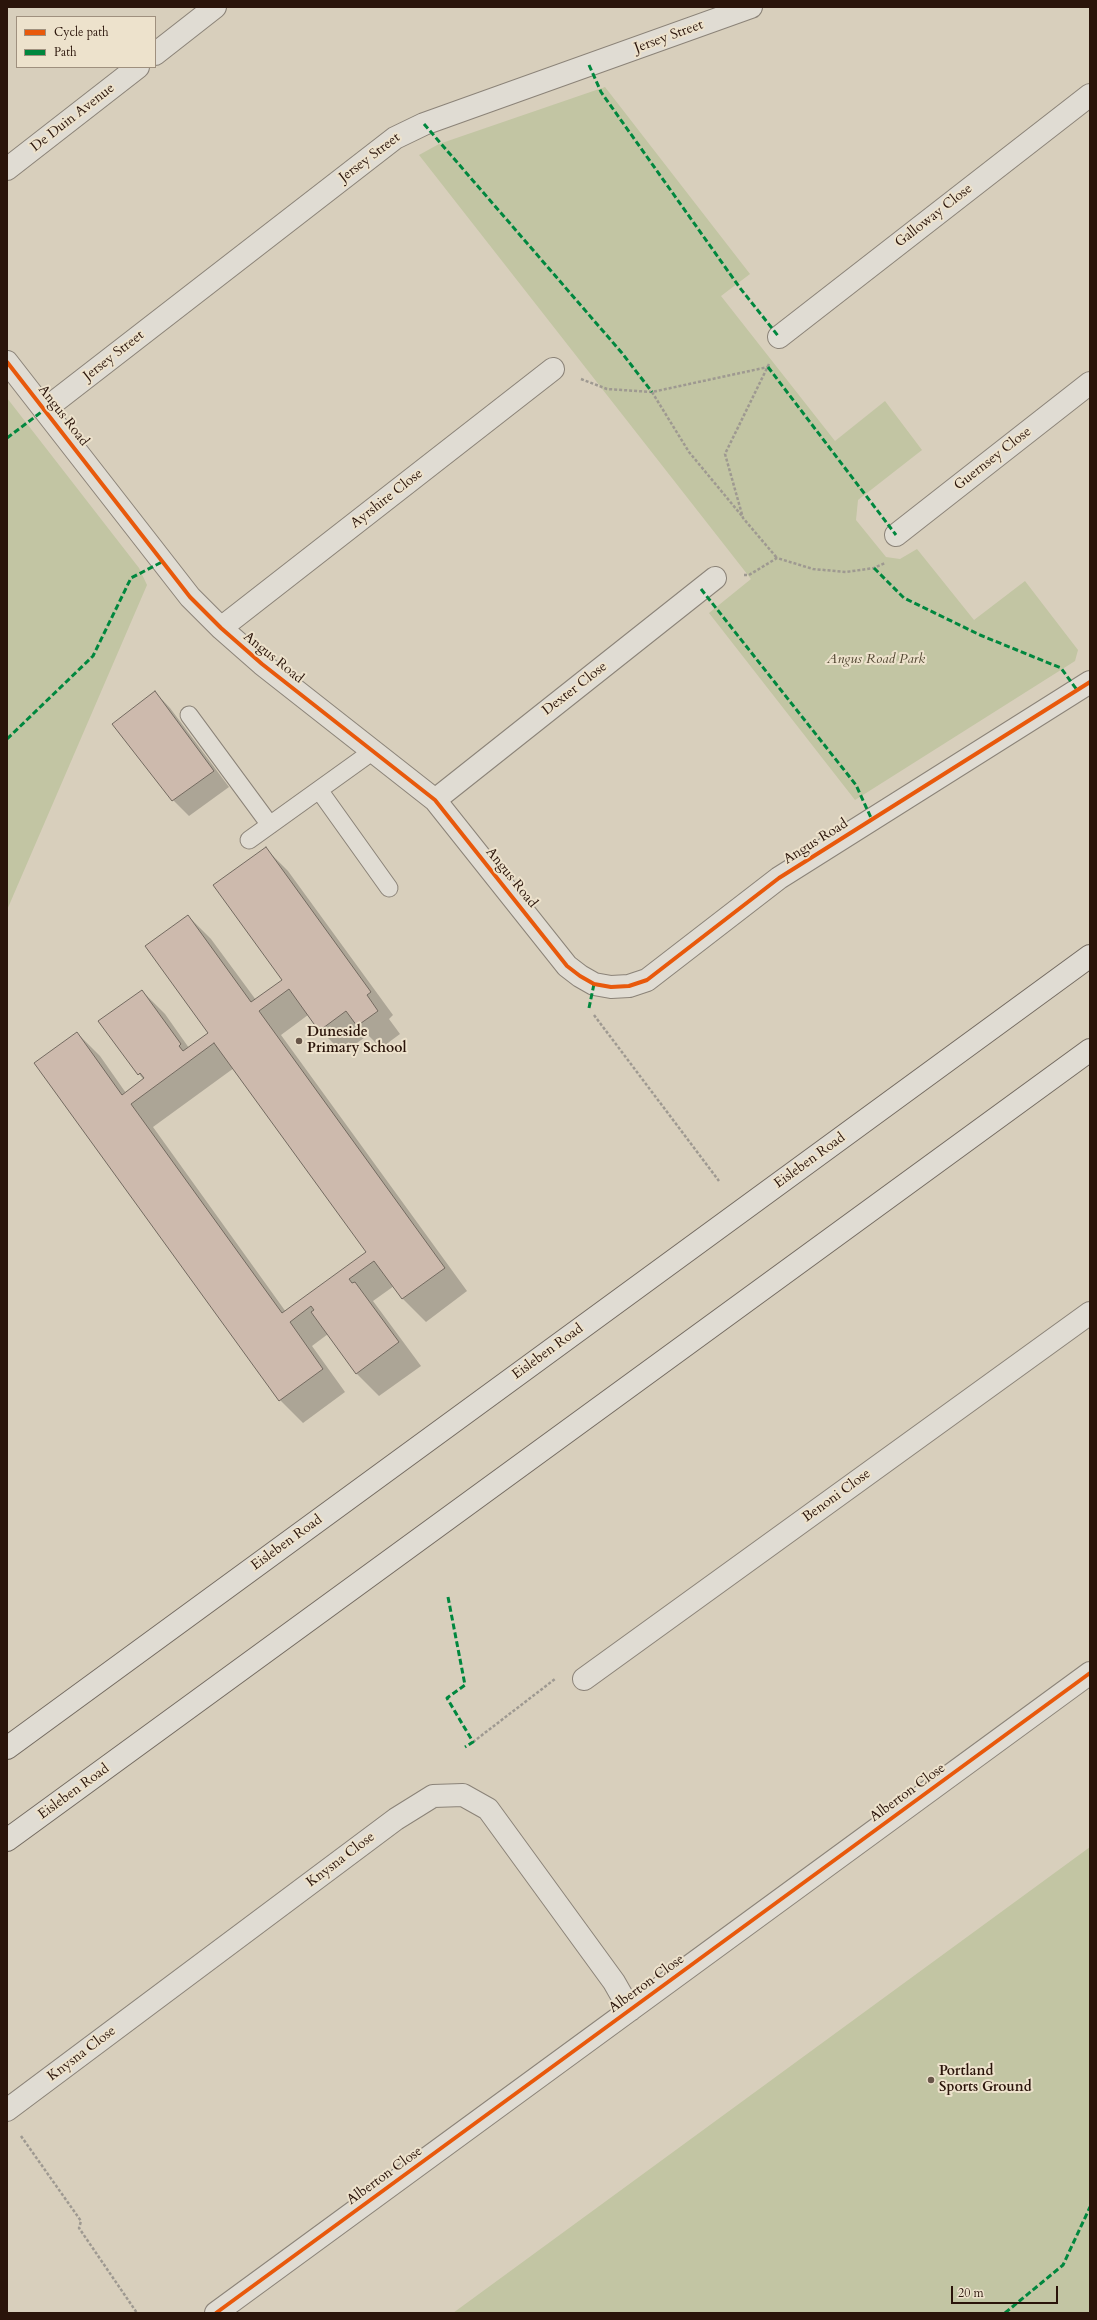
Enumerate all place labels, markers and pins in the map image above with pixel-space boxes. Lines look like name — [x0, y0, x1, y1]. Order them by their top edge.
place label: Duneside Primary School — [307, 1025, 407, 1058]
marker: Duneside Primary School — [294, 1036, 304, 1046]
place label: Portland Sports Ground — [939, 2064, 1032, 2096]
marker: Portland Sports Ground — [926, 2075, 936, 2085]

